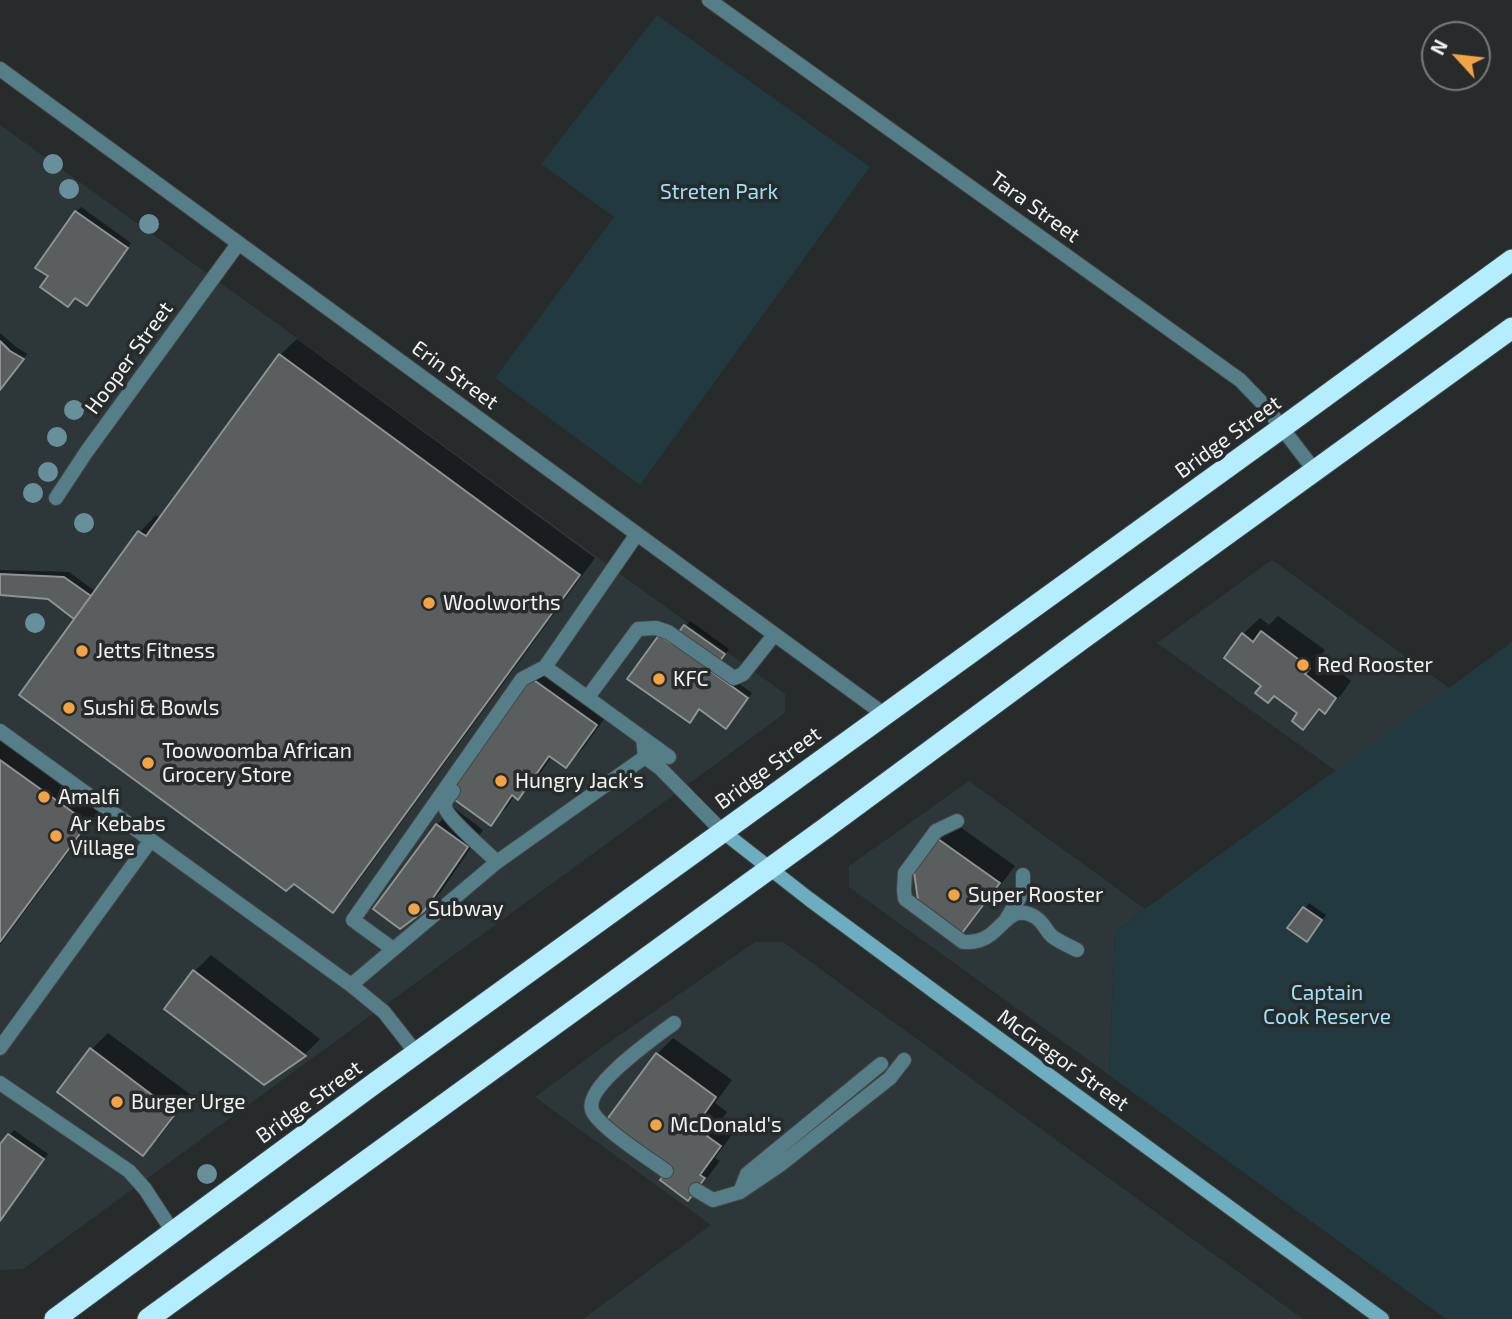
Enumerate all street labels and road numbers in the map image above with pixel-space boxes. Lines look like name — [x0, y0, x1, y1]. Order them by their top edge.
street label: Tara Street — [985, 166, 1085, 248]
street label: Hooper Street — [80, 297, 178, 419]
street label: Erin Street — [407, 335, 503, 415]
street label: Bridge Street — [1170, 390, 1286, 484]
street label: Bridge Street — [710, 721, 826, 815]
street label: McGregor Street — [992, 1004, 1134, 1116]
street label: Bridge Street — [251, 1055, 367, 1149]

